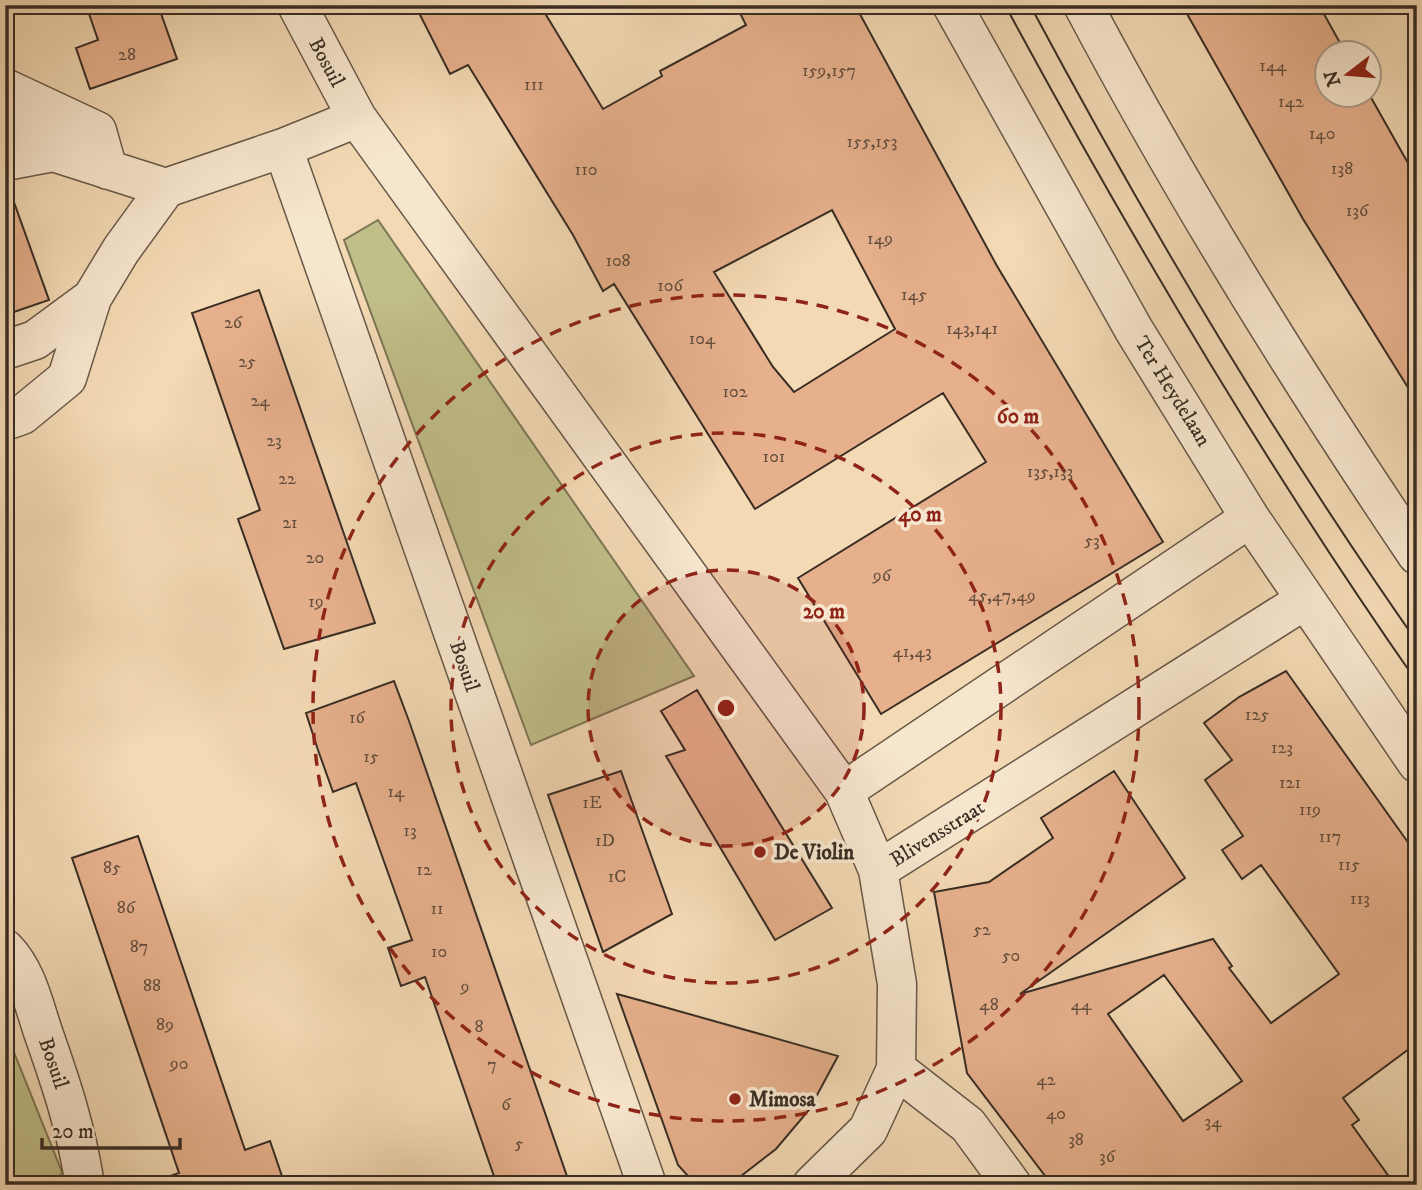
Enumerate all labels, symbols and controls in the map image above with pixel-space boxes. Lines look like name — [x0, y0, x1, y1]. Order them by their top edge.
street label: Bosuil — [302, 33, 350, 92]
north arrow — [1314, 38, 1384, 108]
house number: 28 — [118, 44, 136, 66]
house number: 144 — [1259, 55, 1287, 77]
house number: 159,157 — [802, 60, 856, 82]
text: N — [1320, 67, 1346, 89]
house number: 111 — [524, 74, 544, 96]
house number: 142 — [1278, 91, 1304, 113]
house number: 140 — [1309, 123, 1335, 145]
house number: 155,153 — [847, 131, 897, 153]
house number: 138 — [1331, 158, 1353, 180]
house number: 110 — [575, 159, 597, 181]
house number: 136 — [1346, 200, 1369, 222]
house number: 149 — [867, 228, 893, 250]
house number: 108 — [605, 250, 631, 272]
house number: 106 — [657, 275, 683, 297]
house number: 145 — [901, 284, 927, 306]
house number: 26 — [224, 312, 243, 334]
house number: 143,141 — [946, 318, 998, 340]
house number: 104 — [689, 328, 716, 350]
street label: Ter Heydelaan — [1128, 332, 1216, 451]
house number: 25 — [238, 351, 256, 373]
house number: 102 — [722, 381, 748, 403]
house number: 24 — [250, 390, 270, 412]
text: 60 m — [997, 404, 1039, 430]
house number: 23 — [266, 430, 282, 452]
house number: 101 — [763, 446, 785, 468]
house number: 135,133 — [1027, 461, 1073, 483]
house number: 22 — [278, 468, 296, 490]
text: 40 m — [898, 502, 942, 528]
house number: 21 — [282, 512, 298, 534]
house number: 53 — [1084, 530, 1100, 552]
house number: 20 — [306, 547, 324, 569]
house number: 96 — [872, 565, 892, 587]
house number: 45,47,49 — [968, 585, 1036, 607]
house number: 19 — [308, 591, 324, 613]
text: 20 m — [803, 599, 845, 625]
street label: Bosuil — [443, 637, 485, 696]
house number: 41,43 — [892, 641, 932, 663]
centre of rings — [714, 696, 738, 720]
house number: 125 — [1245, 704, 1269, 726]
house number: 16 — [349, 707, 366, 729]
house number: 123 — [1271, 737, 1293, 759]
house number: 15 — [363, 746, 379, 768]
house number: 121 — [1279, 772, 1301, 794]
house number: 14 — [388, 781, 405, 803]
house number: 1E — [582, 792, 602, 814]
street label: Blivensstraat — [885, 794, 990, 873]
house number: 119 — [1299, 799, 1321, 821]
house number: 13 — [403, 820, 417, 842]
house number: 117 — [1319, 826, 1341, 848]
house number: 1D — [595, 830, 615, 852]
place label: De Violin — [774, 840, 855, 866]
marker: De Violin — [752, 844, 768, 860]
house number: 115 — [1338, 854, 1360, 876]
house number: 85 — [103, 857, 121, 879]
house number: 12 — [416, 859, 432, 881]
house number: 1C — [608, 866, 626, 888]
house number: 113 — [1350, 888, 1370, 910]
house number: 86 — [117, 897, 136, 919]
house number: 11 — [430, 898, 444, 920]
house number: 52 — [973, 919, 991, 941]
house number: 87 — [130, 936, 148, 958]
house number: 10 — [431, 941, 447, 963]
house number: 50 — [1002, 945, 1020, 967]
house number: 88 — [143, 975, 161, 997]
house number: 9 — [460, 976, 469, 998]
house number: 48 — [979, 994, 999, 1016]
house number: 44 — [1071, 994, 1092, 1016]
house number: 89 — [156, 1014, 174, 1036]
house number: 8 — [474, 1016, 484, 1038]
street label: Bosuil — [32, 1034, 74, 1093]
house number: 90 — [169, 1053, 188, 1075]
house number: 7 — [487, 1054, 497, 1076]
house number: 42 — [1036, 1069, 1056, 1091]
place label: Mimosa — [749, 1087, 817, 1113]
marker: Mimosa — [727, 1091, 743, 1107]
house number: 6 — [501, 1094, 511, 1116]
house number: 40 — [1046, 1103, 1066, 1125]
scale bar — [42, 1106, 180, 1150]
house number: 34 — [1204, 1111, 1222, 1133]
text: 20 m — [52, 1119, 94, 1145]
house number: 38 — [1068, 1129, 1084, 1151]
house number: 5 — [515, 1133, 524, 1155]
house number: 36 — [1099, 1146, 1116, 1168]

